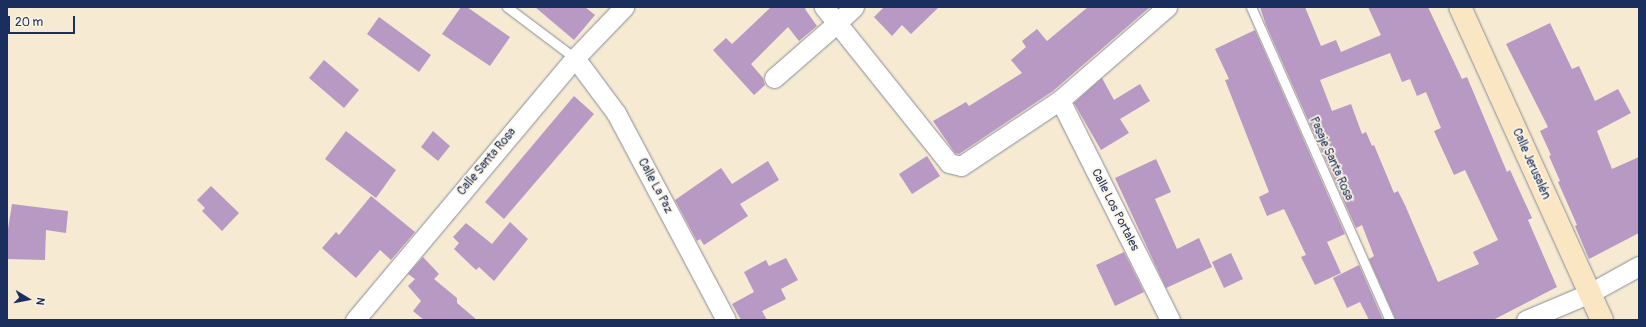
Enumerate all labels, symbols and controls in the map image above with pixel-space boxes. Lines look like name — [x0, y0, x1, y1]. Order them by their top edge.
scale bar — [10, 8, 77, 34]
text: 20 m — [15, 15, 43, 30]
street label: Pasaje Santa Rosa — [1306, 115, 1356, 203]
street label: Calle Santa Rosa — [455, 125, 519, 199]
street label: Calle Jerusalén — [1509, 126, 1553, 202]
street label: Calle La Paz — [635, 156, 675, 216]
street label: Calle Los Portales — [1088, 167, 1142, 253]
north arrow — [8, 279, 48, 319]
text: N — [33, 296, 47, 306]

